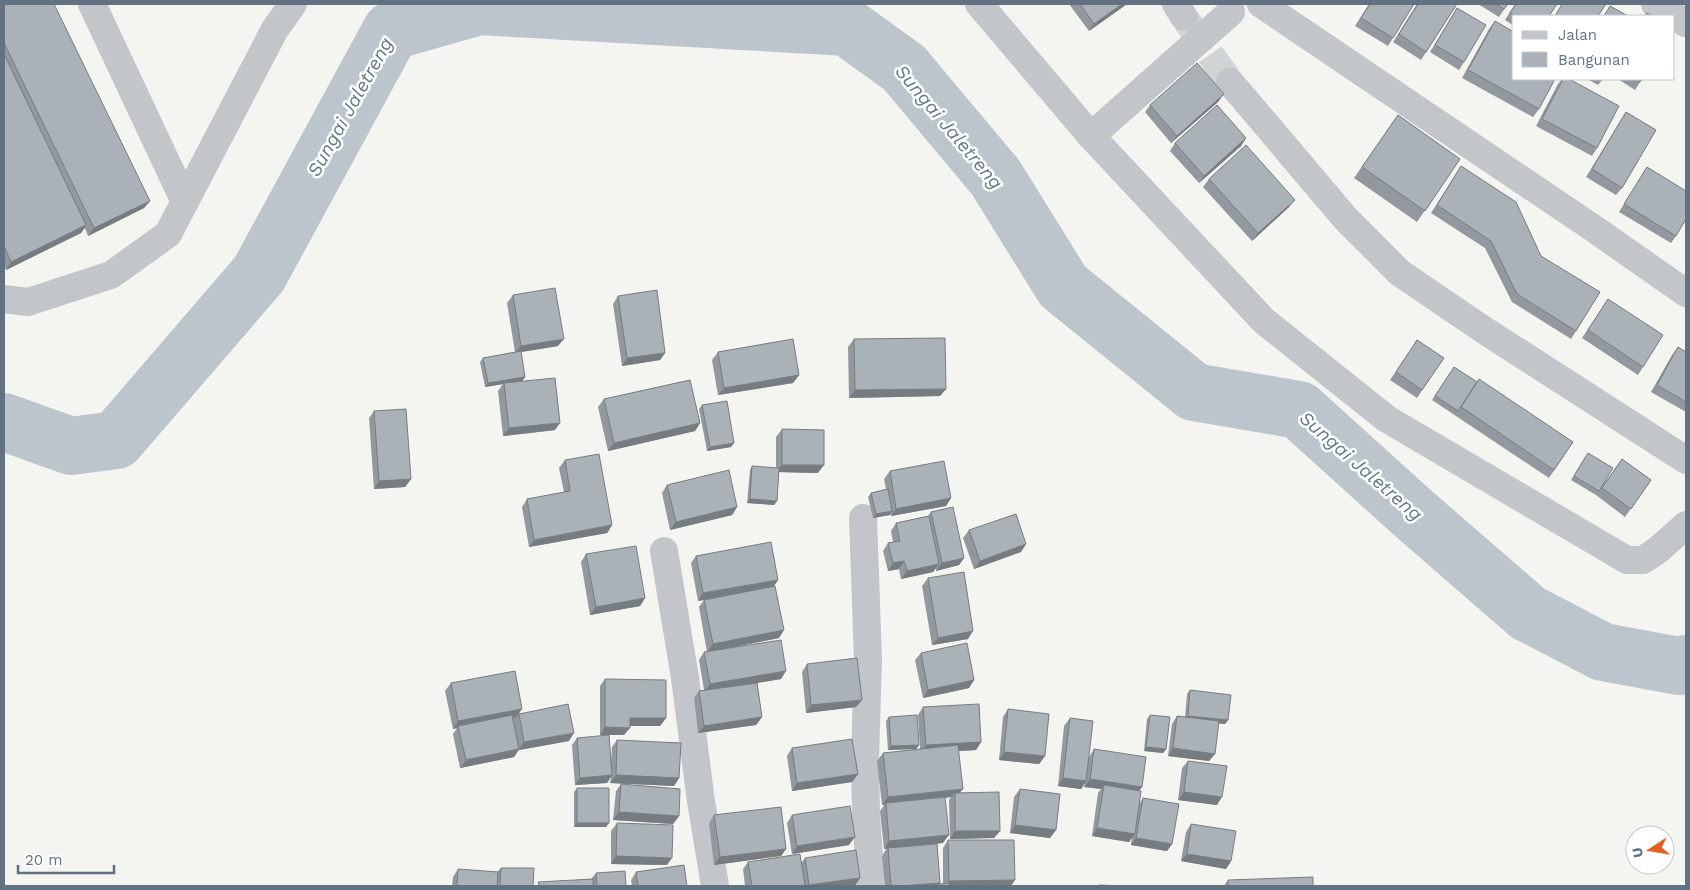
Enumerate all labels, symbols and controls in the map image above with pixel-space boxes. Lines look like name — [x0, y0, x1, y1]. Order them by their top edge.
legend — [1512, 15, 1675, 80]
text: Jalan — [1558, 26, 1597, 44]
water label: Sungai Jaletreng — [302, 33, 398, 181]
text: Bangunan — [1558, 51, 1630, 69]
water label: Sungai Jaletreng — [890, 60, 1008, 194]
water label: Sungai Jaletreng — [1295, 406, 1428, 526]
north arrow — [1625, 825, 1675, 875]
scale bar — [18, 842, 114, 874]
text: U — [1628, 846, 1646, 859]
text: 20 m — [25, 851, 63, 869]

